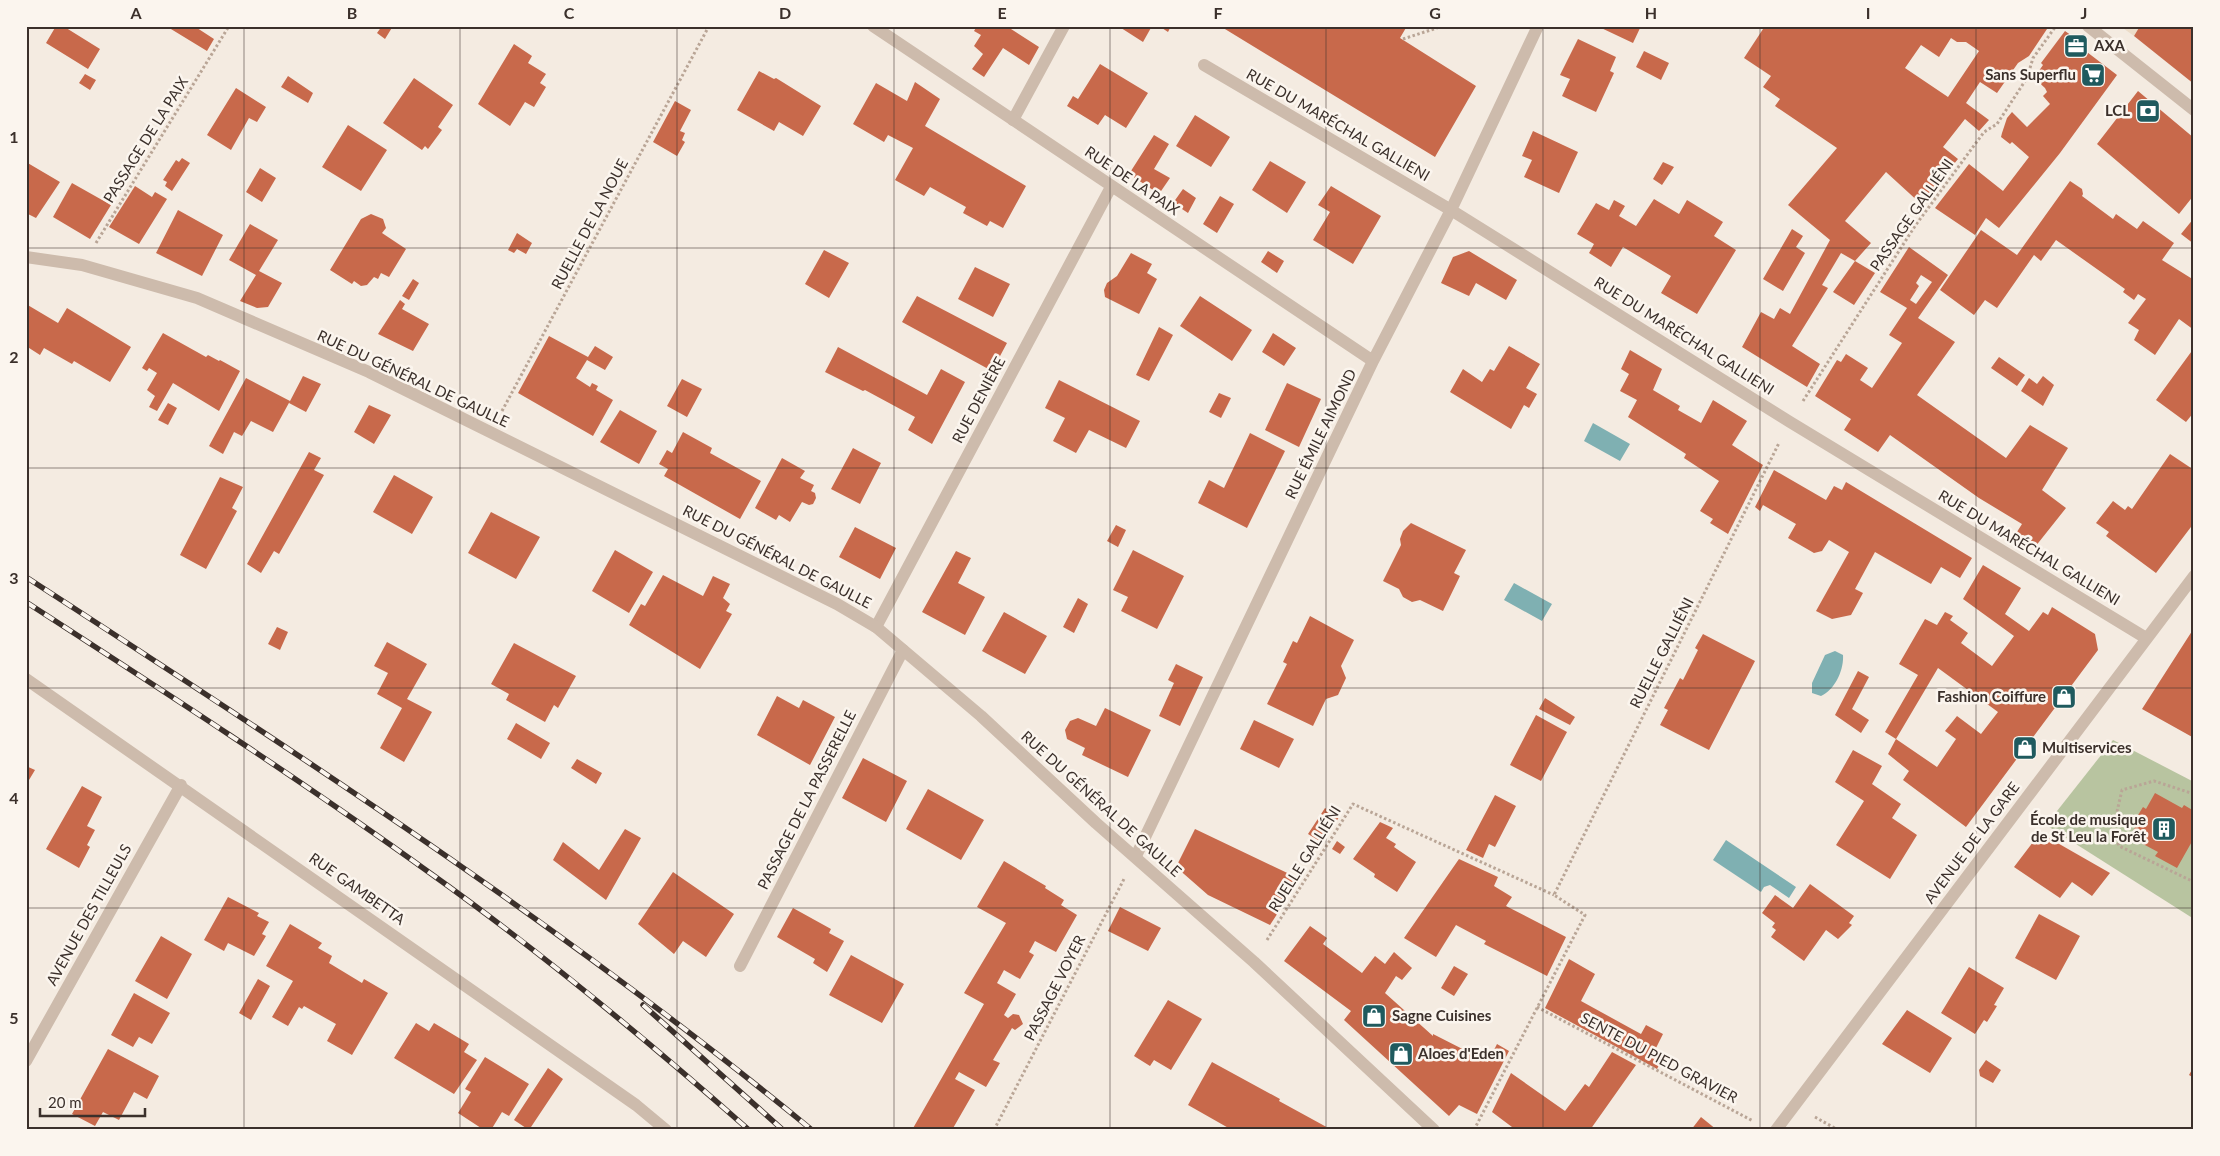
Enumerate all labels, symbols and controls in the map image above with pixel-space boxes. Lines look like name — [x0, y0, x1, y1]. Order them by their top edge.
text: A — [129, 3, 142, 22]
text: B — [347, 3, 357, 22]
text: C — [564, 3, 575, 22]
text: D — [779, 3, 791, 22]
text: E — [997, 3, 1007, 22]
text: F — [1213, 3, 1223, 22]
text: G — [1429, 3, 1441, 22]
text: H — [1645, 3, 1657, 22]
text: I — [1866, 3, 1870, 22]
text: J — [2081, 3, 2087, 22]
office icon: AXA — [2063, 33, 2089, 59]
place label: AXA — [2093, 36, 2125, 54]
supermarket icon: Sans Superflu — [2080, 62, 2106, 88]
street label: RUE DU MARÉCHAL GALLIENI — [1244, 64, 1433, 184]
place label: Sans Superflu — [1985, 65, 2076, 83]
street label: PASSAGE DE LA PAIX — [99, 73, 191, 206]
bank icon: LCL — [2135, 98, 2161, 124]
place label: LCL — [2105, 101, 2130, 119]
text: 1 — [9, 127, 19, 146]
street label: RUE DE LA PAIX — [1082, 142, 1184, 219]
street label: RUELLE DE LA NOUE — [547, 155, 631, 292]
street label: PASSAGE GALLIÉNI — [1866, 155, 1957, 274]
street label: RUE DU MARÉCHAL GALLIENI — [1591, 272, 1778, 398]
street label: RUE DU GÉNÉRAL DE GAULLE — [315, 326, 512, 430]
text: 2 — [9, 347, 19, 366]
street label: RUE DENIÈRE — [948, 353, 1008, 446]
street label: RUE ÉMILE AIMOND — [1281, 366, 1359, 502]
street label: RUE DU MARÉCHAL GALLIENI — [1935, 486, 2124, 609]
street label: RUE DU GÉNÉRAL DE GAULLE — [680, 501, 875, 612]
text: 3 — [9, 568, 19, 587]
street label: RUELLE GALLIÉNI — [1625, 594, 1697, 711]
shop icon: Fashion Coiffure — [2051, 684, 2077, 710]
place label: Fashion Coiffure — [1937, 687, 2046, 705]
street label: PASSAGE DE LA PASSERELLE — [753, 707, 859, 892]
street label: RUE DU GÉNÉRAL DE GAULLE — [1018, 727, 1185, 880]
shop icon: Multiservices — [2012, 735, 2038, 761]
place label: Multiservices — [2042, 738, 2132, 756]
street label: AVENUE DE LA GARE — [1920, 778, 2023, 907]
text: 4 — [9, 788, 19, 807]
street label: RUELLE GALLIÉNI — [1264, 802, 1344, 915]
place label: École de musique de St Leu la Forêt — [2030, 810, 2146, 845]
building icon: École de musique de St Leu la Forêt — [2151, 816, 2177, 842]
street label: AVENUE DES TILLEULS — [42, 841, 134, 988]
street label: RUE GAMBETTA — [306, 848, 410, 928]
street label: PASSAGE VOYER — [1020, 931, 1089, 1043]
shop icon: Sagne Cuisines — [1361, 1003, 1387, 1029]
place label: Sagne Cuisines — [1392, 1006, 1492, 1024]
text: 5 — [9, 1008, 19, 1027]
street label: SENTE DU PIED GRAVIER — [1578, 1008, 1742, 1106]
shop icon: Aloes d'Eden — [1388, 1041, 1414, 1067]
place label: Aloes d'Eden — [1417, 1044, 1504, 1062]
scale bar — [40, 1086, 145, 1118]
text: 20 m — [48, 1093, 82, 1111]

